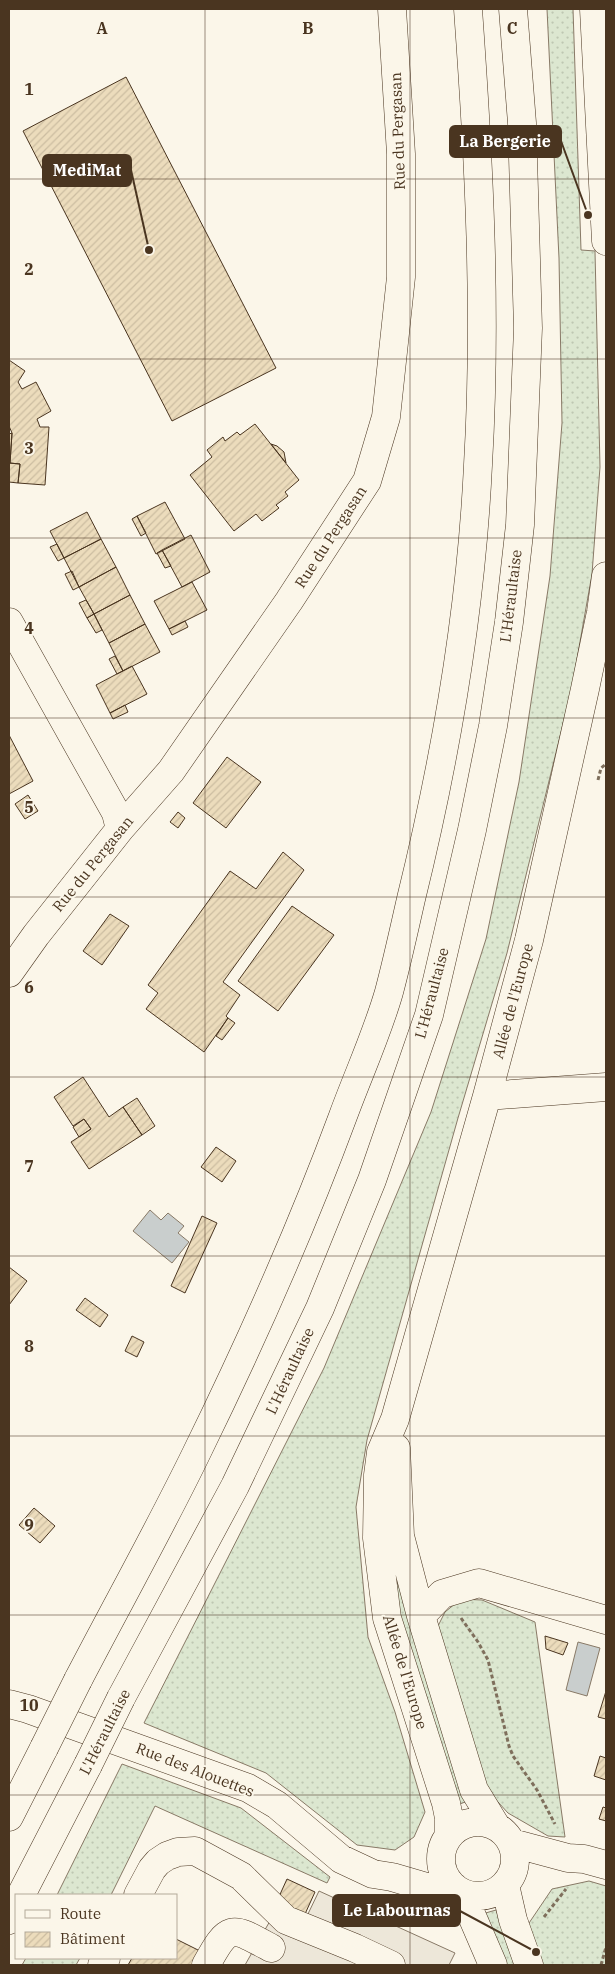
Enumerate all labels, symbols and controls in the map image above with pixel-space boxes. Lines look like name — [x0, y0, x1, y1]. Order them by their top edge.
text: A — [96, 18, 108, 38]
text: B — [302, 18, 314, 38]
text: C — [507, 18, 517, 38]
street label: Rue du Pergasan — [386, 71, 409, 190]
text: 1 — [24, 79, 34, 99]
callout: La Bergerie — [450, 126, 561, 157]
text: La Bergerie — [459, 131, 551, 151]
callout: MediMat — [43, 155, 131, 186]
text: MediMat — [53, 160, 121, 180]
text: 2 — [24, 259, 34, 279]
text: 3 — [24, 438, 34, 458]
street label: Rue du Pergasan — [291, 482, 371, 591]
street label: L'Héraultaise — [495, 548, 526, 643]
text: 4 — [24, 618, 34, 638]
text: 5 — [24, 797, 34, 817]
street label: Rue du Pergasan — [48, 812, 137, 915]
street label: Allée de l'Europe — [488, 941, 537, 1061]
street label: L'Héraultaise — [410, 945, 453, 1040]
text: 6 — [24, 977, 34, 997]
text: 7 — [24, 1156, 34, 1176]
street label: L'Héraultaise — [261, 1324, 318, 1417]
text: 8 — [24, 1336, 34, 1356]
text: 9 — [24, 1515, 34, 1535]
street label: Allée de l'Europe — [379, 1612, 432, 1731]
street label: L'Héraultaise — [75, 1686, 134, 1778]
text: 10 — [19, 1695, 39, 1715]
street label: Rue des Alouettes — [133, 1738, 257, 1801]
legend — [15, 1894, 178, 1959]
callout: Le Labournas — [333, 1895, 460, 1926]
text: Le Labournas — [343, 1900, 451, 1920]
text: Route — [60, 1904, 101, 1923]
text: Bâtiment — [60, 1929, 125, 1948]

